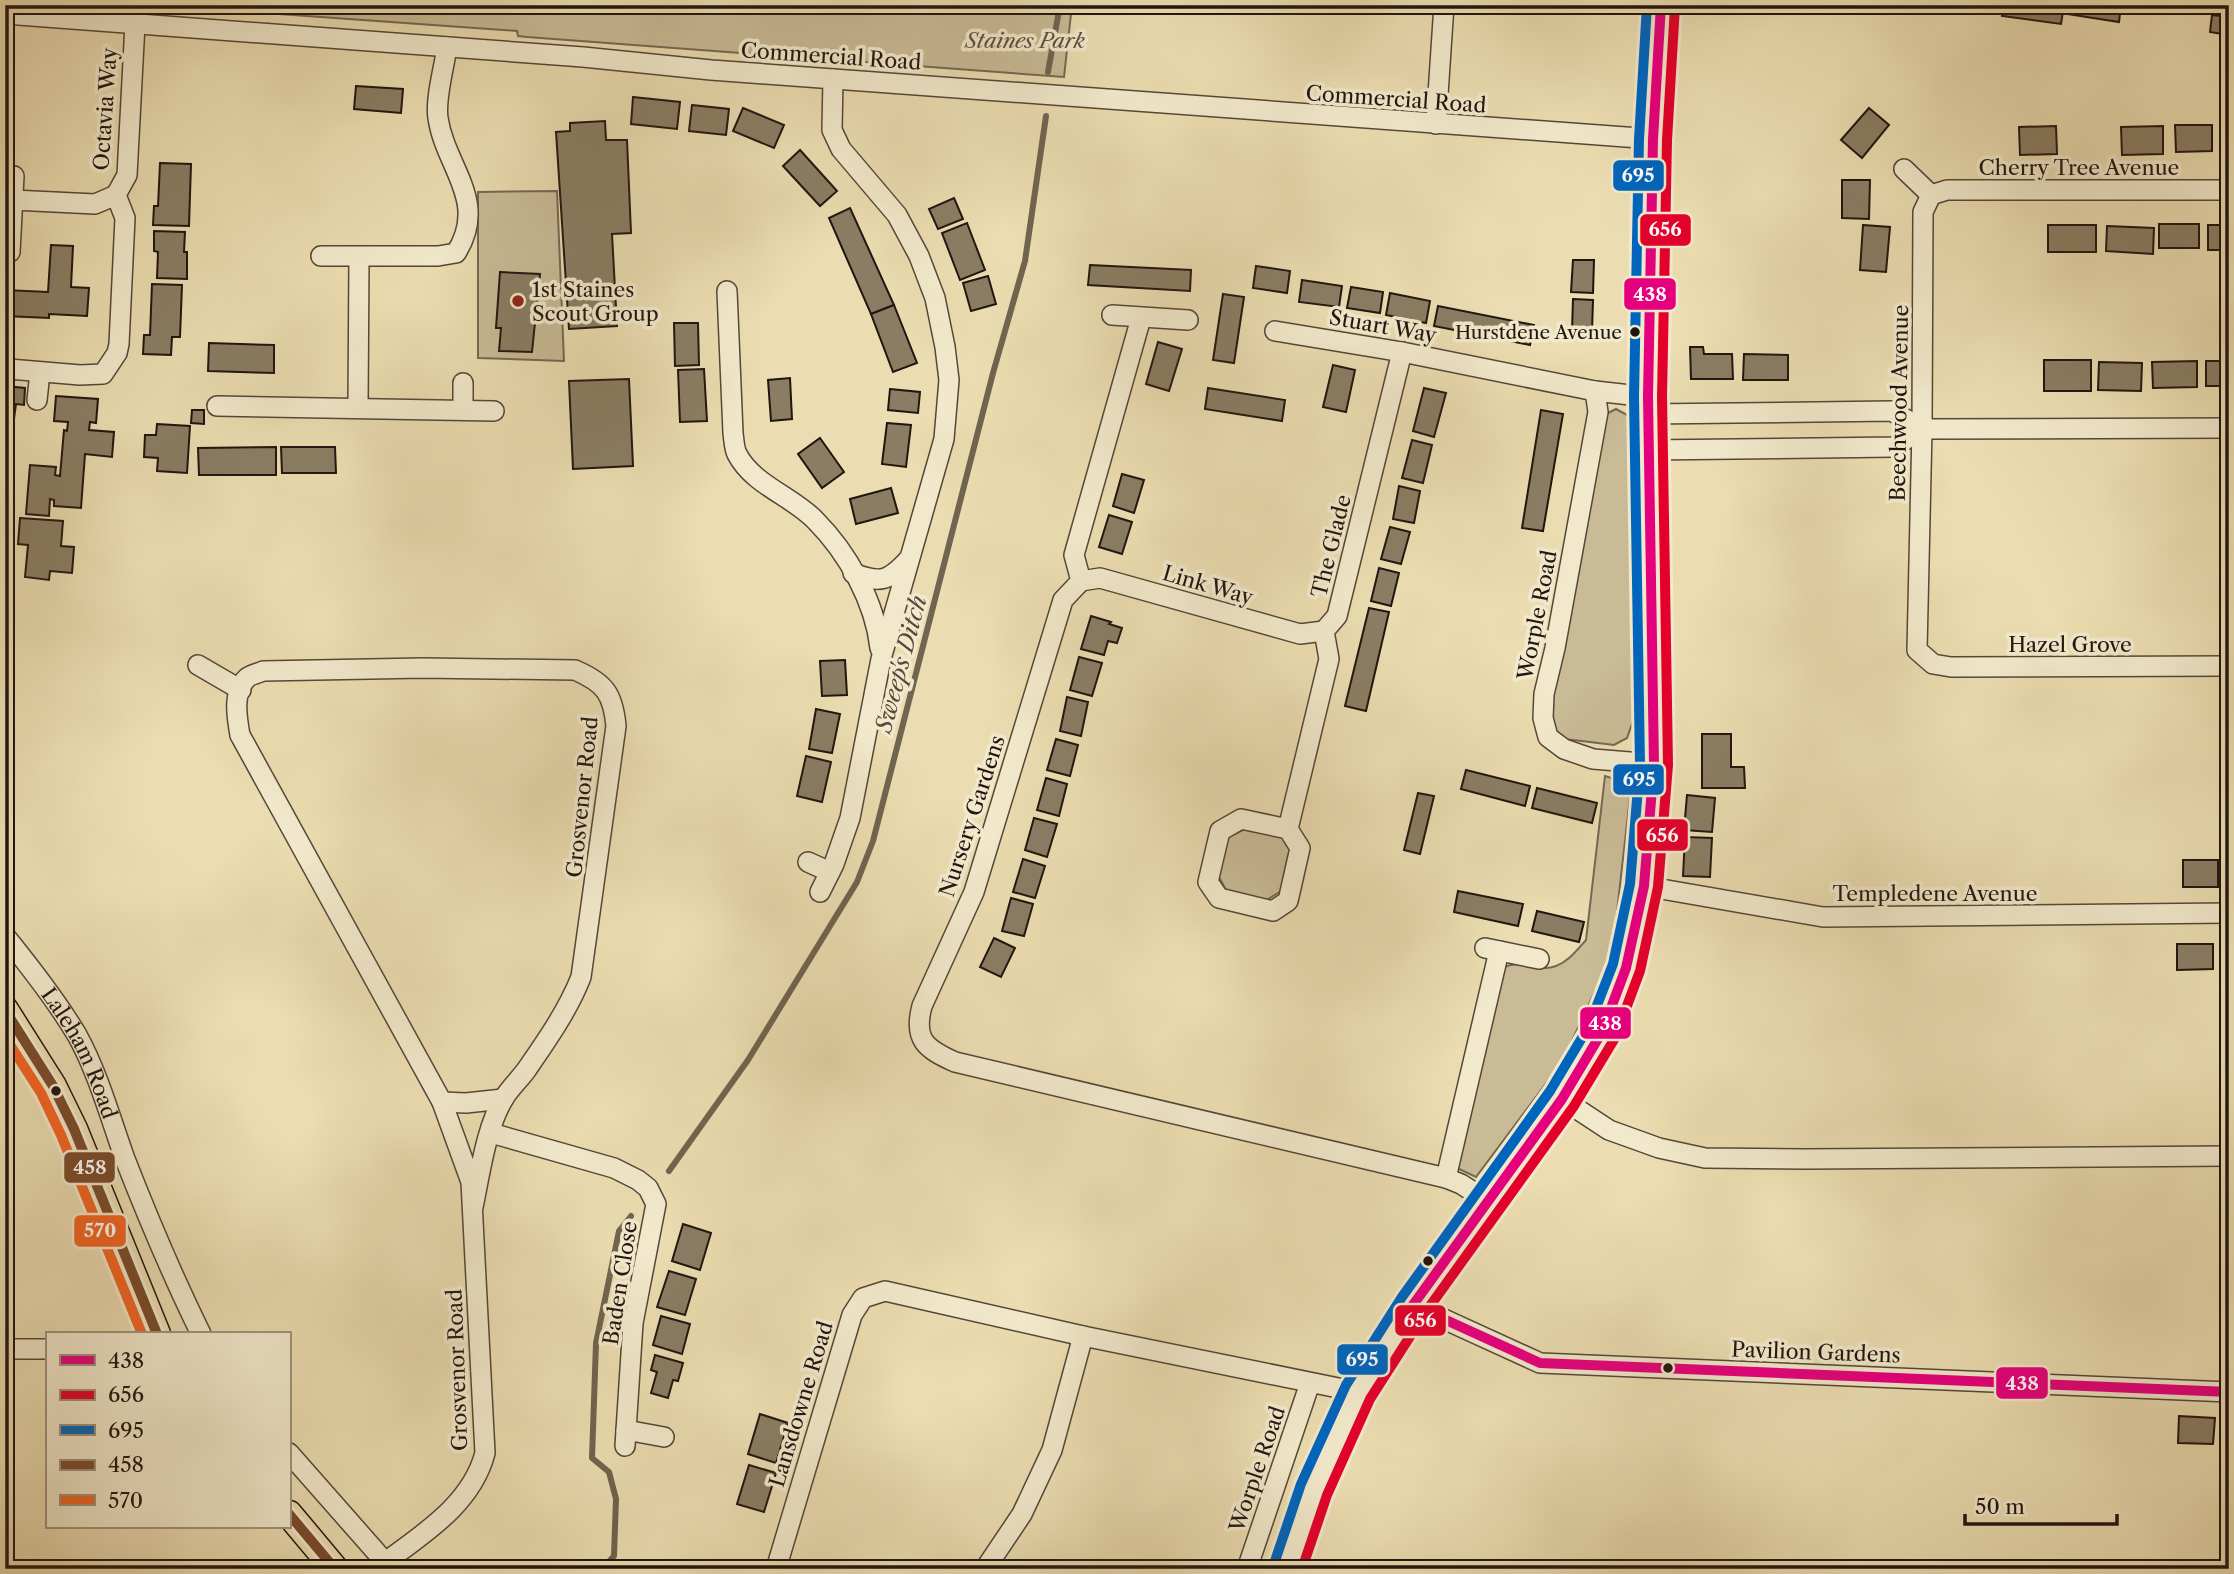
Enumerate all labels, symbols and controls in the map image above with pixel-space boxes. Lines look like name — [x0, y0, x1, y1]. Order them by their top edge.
park label: Staines Park — [963, 28, 1085, 53]
street label: Commercial Road — [740, 37, 922, 75]
street label: Octavia Way — [88, 46, 122, 171]
street label: Commercial Road — [1305, 80, 1487, 118]
street label: Cherry Tree Avenue — [1979, 155, 2179, 180]
line badge: 695 — [1612, 159, 1665, 192]
text: 695 — [1621, 164, 1655, 187]
line badge: 656 — [1639, 213, 1692, 247]
text: 656 — [1648, 218, 1682, 241]
place label: 1st Staines Scout Group — [532, 277, 659, 326]
line badge: 438 — [1623, 277, 1677, 311]
text: 438 — [1633, 283, 1667, 306]
marker: 1st Staines Scout Group — [510, 293, 526, 309]
street label: Stuart Way — [1327, 304, 1439, 348]
street label: Beechwood Avenue — [1885, 305, 1913, 501]
place label: Hurstdene Avenue — [1455, 321, 1622, 344]
marker: Hurstdene Avenue — [1628, 325, 1642, 339]
street label: The Glade — [1306, 492, 1356, 600]
street label: Worple Road — [1512, 548, 1562, 683]
street label: Link Way — [1160, 560, 1257, 610]
water label: Sweep's Ditch — [869, 592, 933, 738]
street label: Hazel Grove — [2008, 632, 2132, 657]
street label: Grosvenor Road — [561, 715, 603, 879]
street label: Nursery Gardens — [934, 732, 1010, 900]
line badge: 695 — [1612, 763, 1665, 796]
text: 695 — [1622, 768, 1656, 791]
line badge: 656 — [1636, 818, 1689, 852]
text: 656 — [1645, 824, 1679, 847]
street label: Templedene Avenue — [1833, 881, 2037, 906]
street label: Laleham Road — [37, 982, 123, 1122]
line badge: 438 — [1579, 1006, 1632, 1040]
text: 438 — [1588, 1012, 1622, 1035]
unlabelled marker — [49, 1084, 63, 1098]
line badge: 458 — [63, 1151, 116, 1184]
text: 458 — [73, 1156, 107, 1179]
line badge: 570 — [73, 1214, 127, 1248]
text: 570 — [84, 1219, 116, 1242]
street label: Baden Close — [598, 1219, 642, 1347]
unlabelled marker — [1421, 1254, 1435, 1268]
street label: Grosvenor Road — [442, 1288, 472, 1451]
line badge: 656 — [1394, 1304, 1447, 1337]
text: 656 — [1403, 1309, 1437, 1332]
street label: Lansdowne Road — [764, 1318, 838, 1490]
legend — [46, 1332, 290, 1528]
street label: Pavilion Gardens — [1731, 1337, 1901, 1367]
line badge: 695 — [1336, 1343, 1389, 1376]
text: 438 — [108, 1348, 144, 1373]
text: 695 — [1345, 1348, 1379, 1371]
unlabelled marker — [1661, 1361, 1675, 1375]
line badge: 438 — [1995, 1366, 2049, 1400]
text: 438 — [2005, 1372, 2039, 1395]
text: 656 — [108, 1382, 144, 1407]
street label: Worple Road — [1223, 1403, 1290, 1536]
text: 695 — [108, 1418, 144, 1443]
text: 458 — [108, 1452, 144, 1477]
scale bar — [1965, 1483, 2117, 1527]
text: 570 — [108, 1488, 143, 1513]
text: 50 m — [1975, 1494, 2025, 1519]

